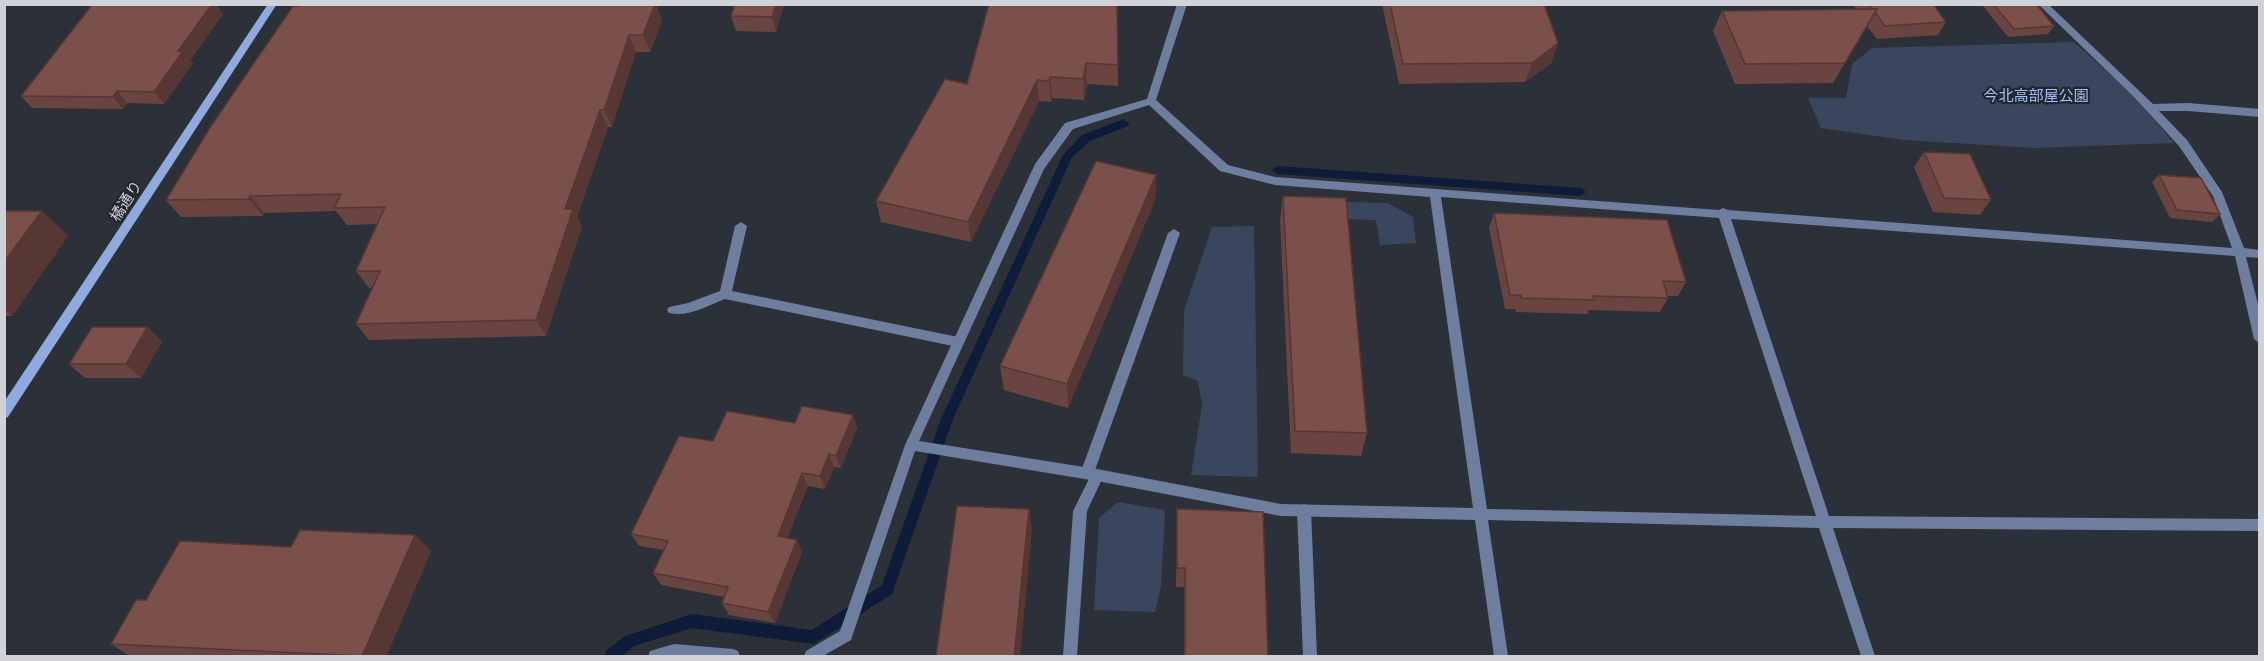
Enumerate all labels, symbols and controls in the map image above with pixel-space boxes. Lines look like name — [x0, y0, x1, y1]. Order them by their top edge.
park label: 今北高部屋公園 — [1983, 87, 2089, 105]
street label: 橘通り — [106, 177, 146, 225]

